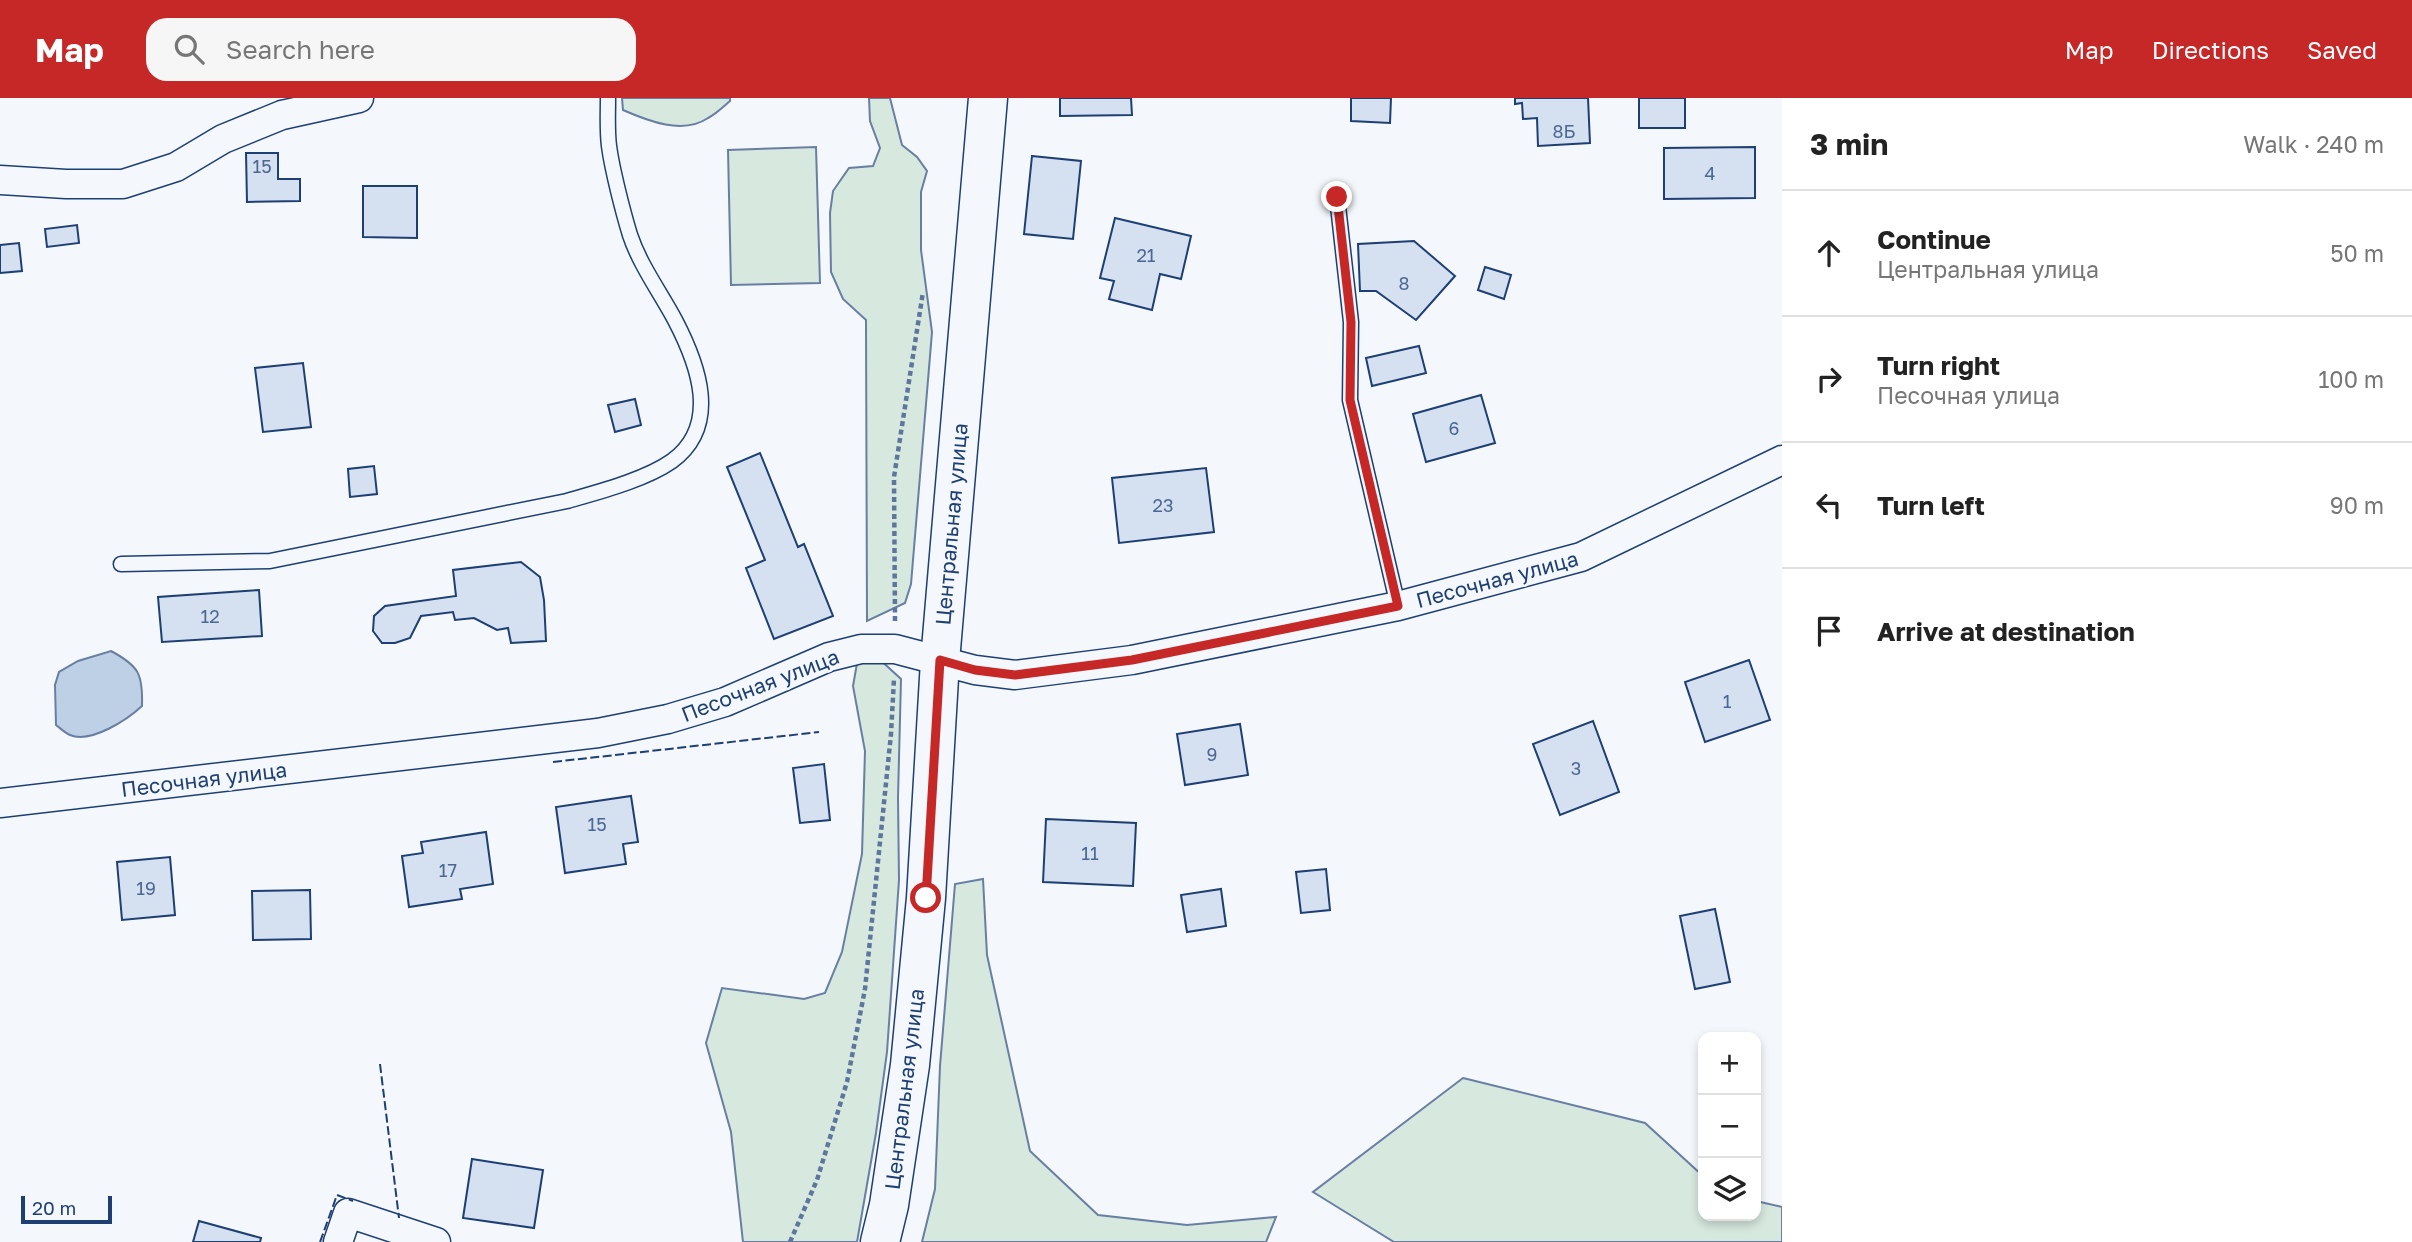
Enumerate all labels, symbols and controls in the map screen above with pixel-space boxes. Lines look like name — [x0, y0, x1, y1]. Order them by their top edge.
search box — [146, 18, 636, 81]
text: Map — [35, 30, 104, 69]
icon: search — [170, 30, 208, 68]
text: Search here — [226, 34, 375, 65]
text: Map — [2065, 35, 2114, 64]
text: Directions — [2152, 35, 2269, 64]
text: Saved — [2307, 35, 2377, 64]
house number: 8Б — [1553, 120, 1576, 142]
text: 3 min — [1810, 126, 1888, 162]
text: Walk · 240 m — [2243, 130, 2384, 158]
house number: 15 — [252, 155, 272, 177]
house number: 4 — [1705, 162, 1716, 184]
route end — [1321, 181, 1352, 212]
text: Continue — [1877, 224, 1991, 255]
icon: ahead — [1810, 234, 1848, 272]
text: 50 m — [2330, 239, 2384, 267]
house number: 21 — [1136, 244, 1156, 266]
text: Центральная улица — [1877, 255, 2099, 283]
house number: 8 — [1399, 272, 1409, 294]
text: Turn right — [1877, 350, 2000, 381]
icon: right — [1810, 360, 1848, 398]
text: 100 m — [2318, 365, 2384, 393]
text: Песочная улица — [1877, 381, 2060, 409]
house number: 6 — [1449, 417, 1459, 439]
street label: Центральная улица — [929, 422, 973, 626]
icon: left — [1810, 486, 1848, 524]
text: Turn left — [1877, 490, 1985, 521]
text: 90 m — [2330, 491, 2384, 519]
house number: 23 — [1153, 494, 1173, 516]
street label: Песочная улица — [1413, 545, 1581, 613]
house number: 12 — [200, 605, 220, 627]
icon: arrive — [1810, 612, 1848, 650]
text: Arrive at destination — [1877, 616, 2135, 647]
street label: Песочная улица — [677, 643, 843, 727]
house number: 1 — [1723, 690, 1732, 712]
house number: 9 — [1207, 743, 1217, 765]
street label: Песочная улица — [120, 756, 288, 802]
house number: 3 — [1571, 757, 1581, 779]
house number: 15 — [587, 813, 607, 835]
house number: 11 — [1081, 842, 1099, 864]
house number: 17 — [439, 859, 457, 881]
house number: 19 — [136, 877, 156, 899]
route start — [910, 882, 941, 913]
street label: Центральная улица — [879, 987, 929, 1191]
map controls — [1698, 1032, 1761, 1221]
button: + — [1698, 1032, 1761, 1095]
button: − — [1698, 1095, 1761, 1158]
button: layers — [1698, 1158, 1761, 1221]
scale bar — [21, 1193, 112, 1225]
text: 20 m — [32, 1196, 76, 1219]

